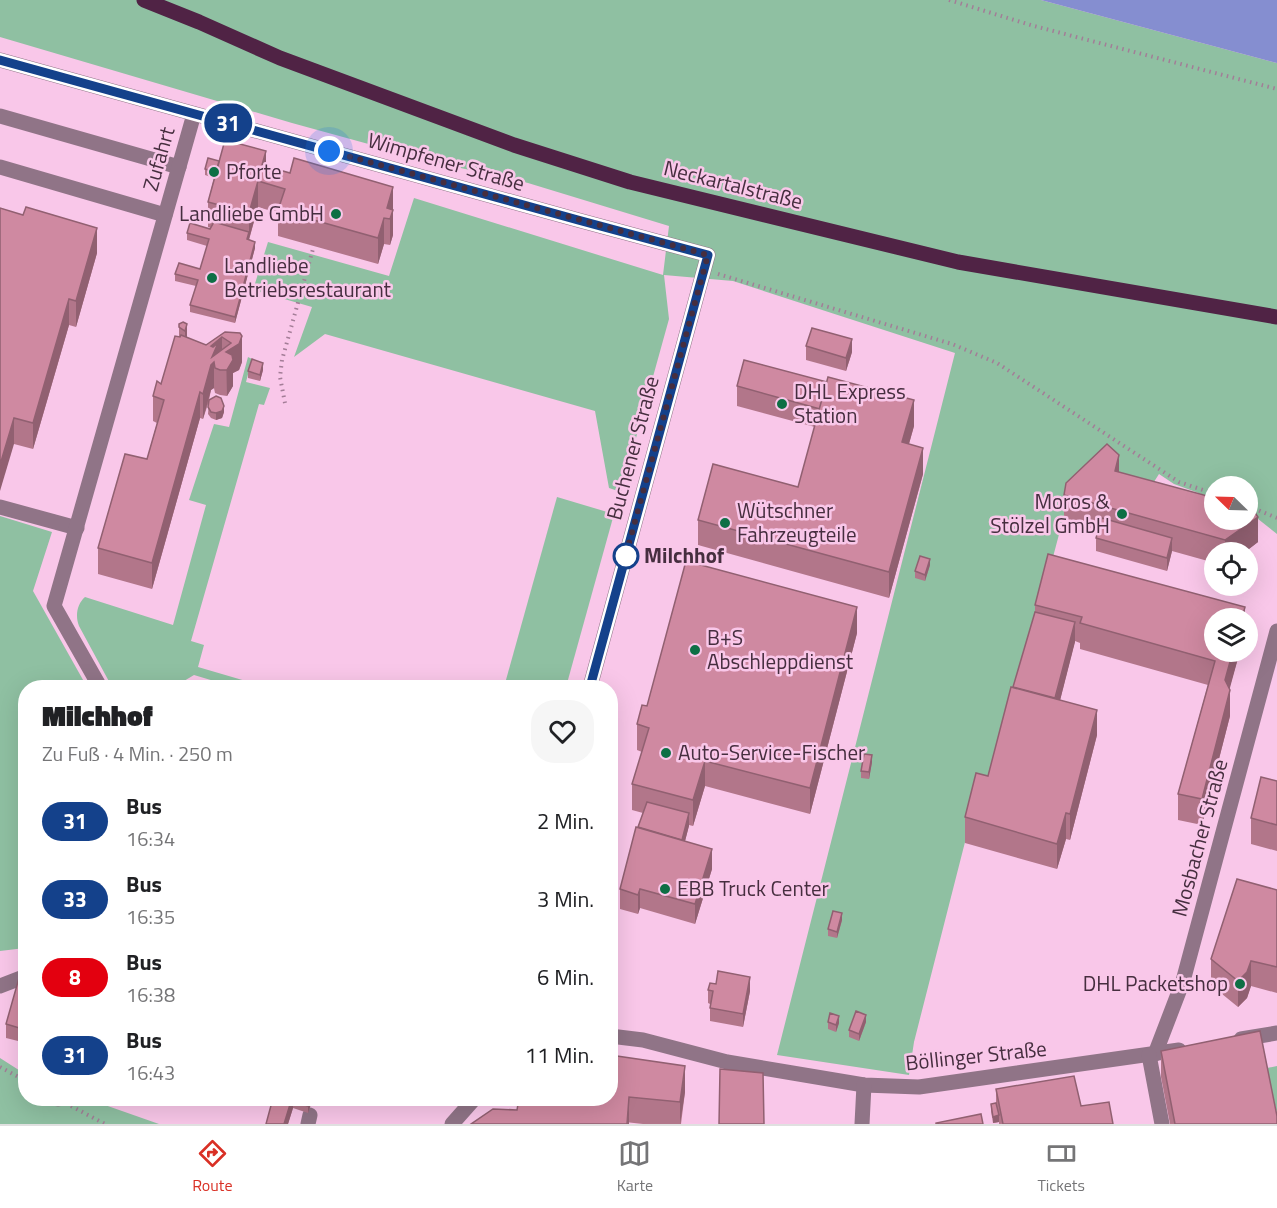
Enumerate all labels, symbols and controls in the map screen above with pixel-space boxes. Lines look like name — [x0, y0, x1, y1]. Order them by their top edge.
line badge: 31 — [201, 104, 255, 142]
text: 31 — [216, 107, 240, 139]
street label: Zufahrt — [134, 122, 183, 195]
street label: Wimpfener Straße — [364, 123, 529, 199]
your location — [314, 136, 344, 166]
street label: Neckartalstraße — [660, 151, 806, 217]
place label: Pforte — [226, 155, 282, 187]
marker: Pforte — [207, 165, 221, 179]
place label: Landliebe GmbH — [179, 197, 324, 229]
marker: Landliebe GmbH — [329, 207, 343, 221]
place label: Landliebe Betriebsrestaurant — [224, 249, 392, 305]
marker: Landliebe Betriebsrestaurant — [205, 271, 219, 285]
street label: Buchener Straße — [597, 372, 667, 523]
place label: DHL Express Station — [794, 375, 906, 431]
marker: DHL Express Station — [775, 397, 789, 411]
north arrow — [1204, 476, 1258, 530]
map controls — [1204, 476, 1258, 662]
place label: Moros & Stölzel GmbH — [990, 485, 1111, 541]
place label: Wütschner Fahrzeugteile — [737, 494, 857, 550]
marker: Moros & Stölzel GmbH — [1115, 507, 1129, 521]
marker: Wütschner Fahrzeugteile — [718, 516, 732, 530]
place label: Milchhof — [644, 539, 725, 571]
button: locate — [1204, 542, 1258, 596]
marker: Milchhof — [613, 543, 639, 569]
button: layers — [1204, 608, 1258, 662]
place label: B+S Abschleppdienst — [707, 621, 854, 677]
marker: B+S Abschleppdienst — [688, 643, 702, 657]
text: Milchhof — [42, 694, 153, 737]
button: heart — [531, 700, 594, 763]
place label: Auto-Service-Fischer — [678, 736, 865, 768]
text: Zu Fuß · 4 Min. · 250 m — [42, 738, 233, 769]
marker: Auto-Service-Fischer — [659, 746, 673, 760]
street label: Mosbacher Straße — [1163, 755, 1235, 920]
text: Bus — [126, 789, 162, 823]
text: 2 Min. — [537, 804, 594, 838]
text: 31 — [63, 805, 87, 837]
text: 16:34 — [126, 823, 175, 854]
text: Bus — [126, 867, 162, 901]
place label: EBB Truck Center — [677, 872, 829, 904]
text: 3 Min. — [537, 882, 594, 916]
marker: EBB Truck Center — [658, 882, 672, 896]
text: 33 — [63, 883, 87, 915]
text: 16:35 — [126, 901, 175, 932]
text: Bus — [126, 945, 162, 979]
text: 6 Min. — [537, 960, 594, 994]
text: 8 — [69, 961, 81, 993]
place label: DHL Packetshop — [1083, 967, 1228, 999]
marker: DHL Packetshop — [1233, 977, 1247, 991]
text: 16:38 — [126, 979, 175, 1010]
text: Bus — [126, 1023, 162, 1057]
street label: Böllinger Straße — [904, 1032, 1048, 1078]
text: 11 Min. — [525, 1038, 594, 1072]
text: 31 — [63, 1039, 87, 1071]
text: 16:43 — [126, 1057, 175, 1088]
tab: Route — [192, 1137, 232, 1197]
tab: Karte — [617, 1137, 653, 1197]
tab: Tickets — [1037, 1137, 1085, 1197]

